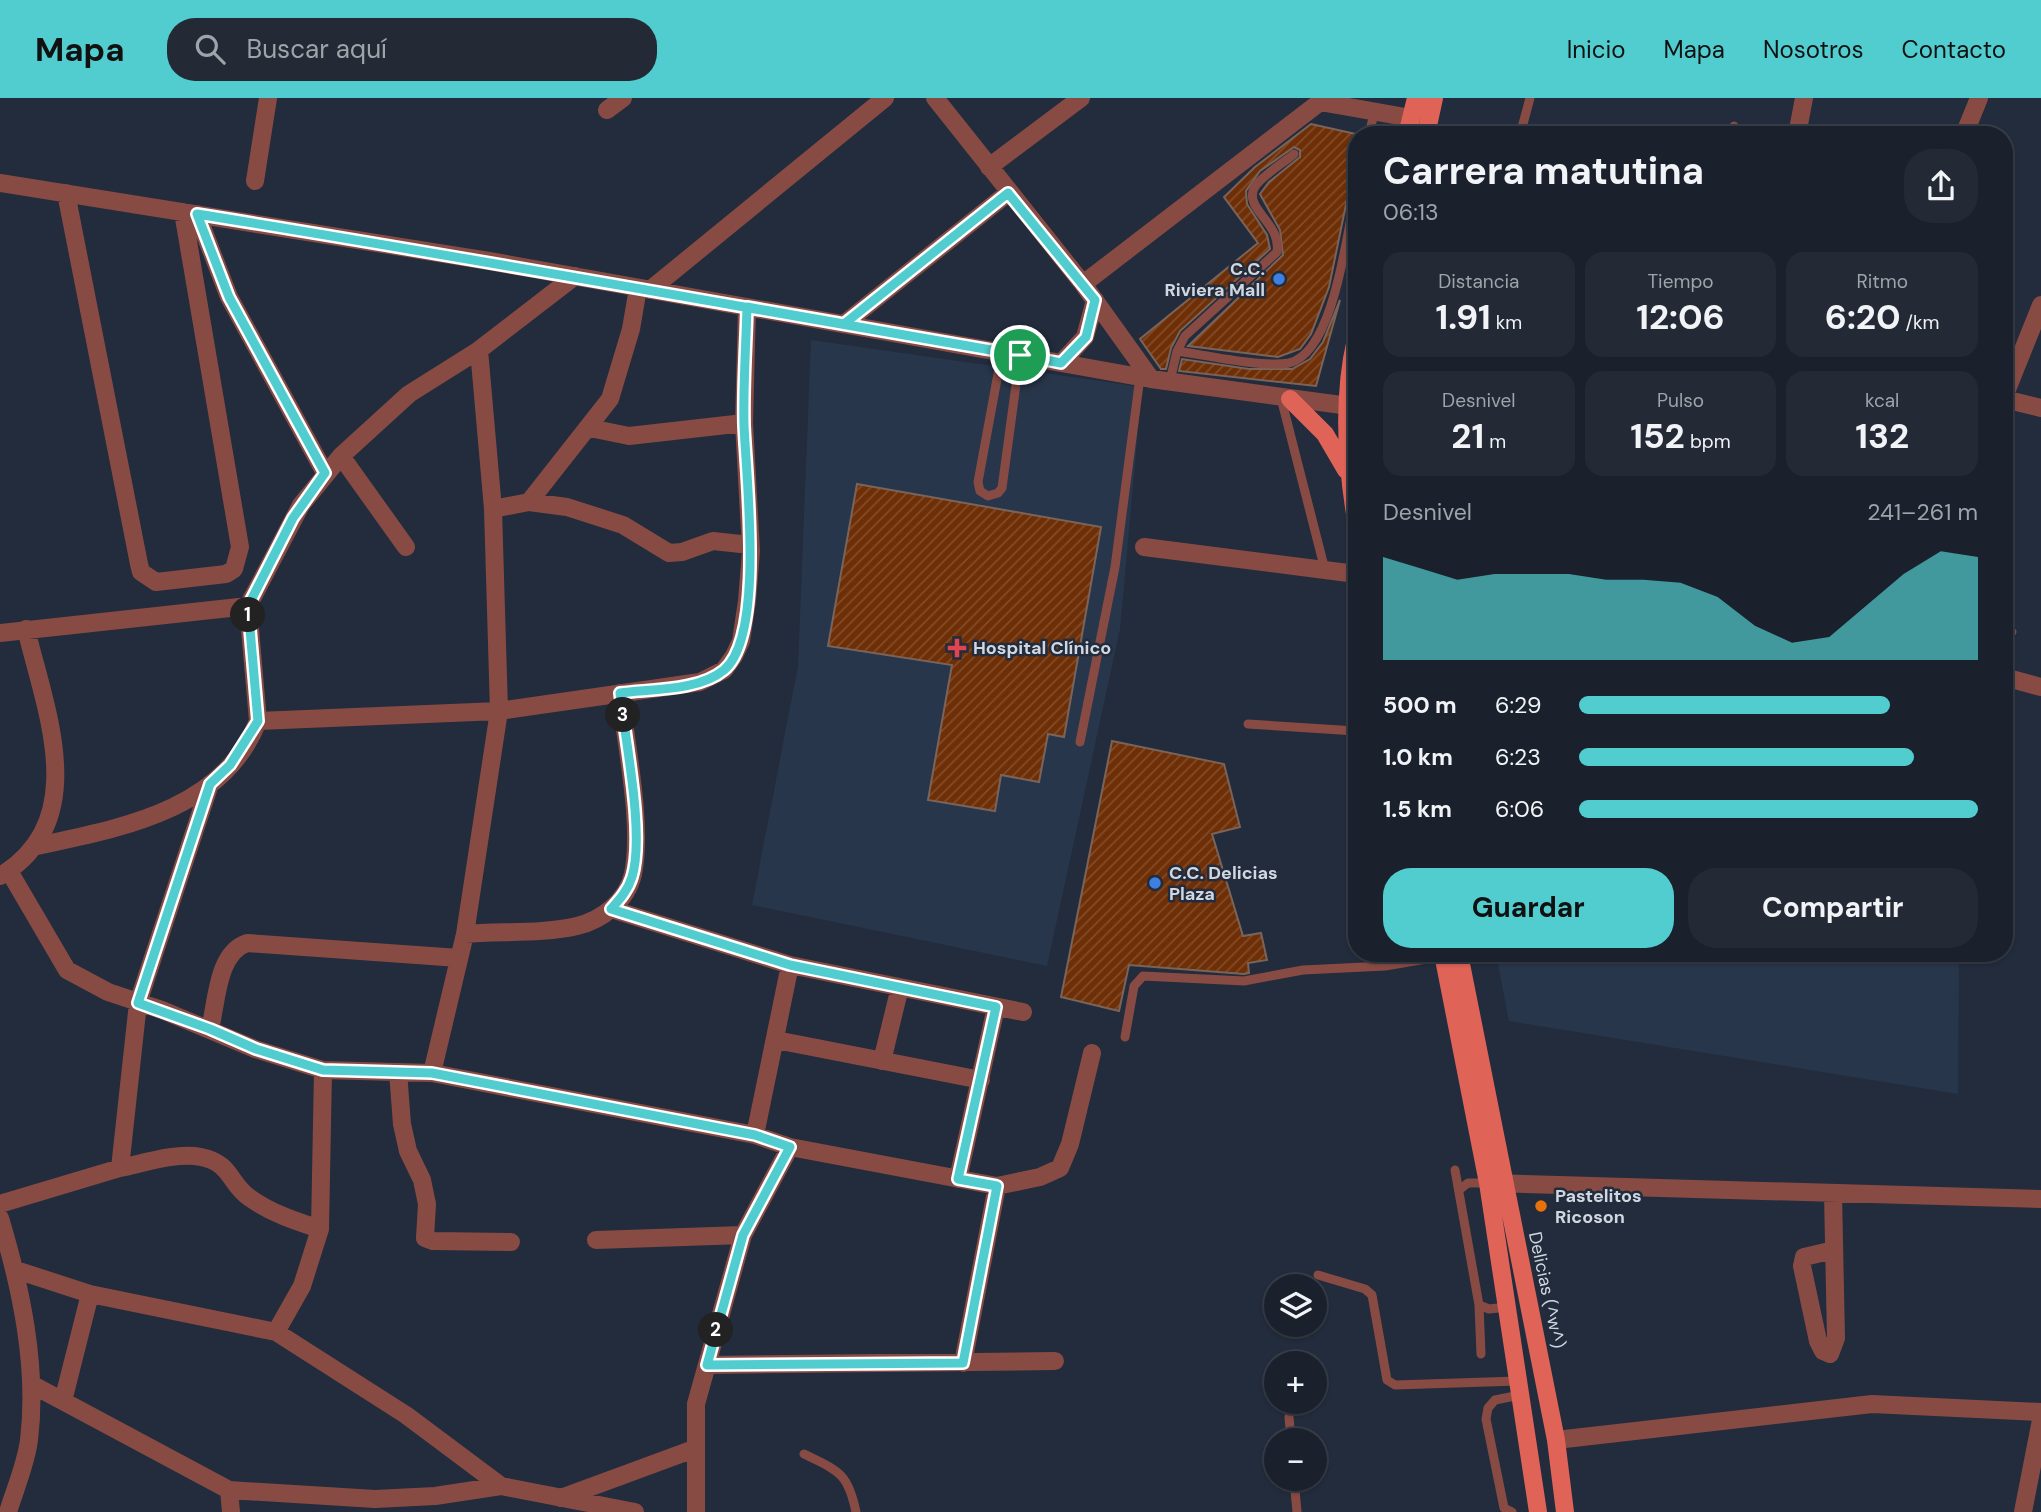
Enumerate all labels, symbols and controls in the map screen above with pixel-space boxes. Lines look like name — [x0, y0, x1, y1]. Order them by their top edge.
search box — [167, 18, 657, 81]
text: Mapa — [35, 28, 125, 71]
icon: search — [191, 30, 229, 68]
text: Buscar aquí — [247, 32, 387, 66]
text: Inicio — [1567, 34, 1626, 65]
text: Mapa — [1664, 34, 1725, 65]
text: Nosotros — [1763, 34, 1864, 65]
text: Contacto — [1902, 34, 2006, 65]
text: Carrera matutina — [1383, 146, 1704, 196]
button: share — [1904, 149, 1978, 223]
text: 06:13 — [1383, 197, 1439, 227]
place label: C.C. Riviera Mall — [1165, 257, 1265, 302]
text: Distancia — [1438, 269, 1519, 294]
text: Tiempo — [1647, 269, 1714, 294]
text: Ritmo — [1856, 269, 1908, 294]
marker: C.C. Riviera Mall — [1271, 271, 1287, 287]
text: 1.91 — [1435, 294, 1491, 340]
text: 12:06 — [1636, 294, 1725, 340]
text: 6:20 — [1825, 294, 1901, 340]
text: km — [1491, 310, 1522, 335]
text: /km — [1901, 310, 1940, 335]
pin — [990, 325, 1050, 385]
icon: arrive — [1001, 336, 1039, 374]
text: Desnivel — [1442, 388, 1516, 413]
text: Pulso — [1657, 388, 1704, 413]
text: kcal — [1865, 388, 1899, 413]
text: 21 — [1451, 413, 1484, 459]
text: 152 — [1630, 413, 1685, 459]
text: 132 — [1855, 413, 1909, 459]
text: m — [1484, 429, 1506, 454]
text: bpm — [1685, 429, 1731, 454]
text: Desnivel — [1383, 497, 1472, 527]
text: 241–261 m — [1867, 497, 1978, 527]
pin: 1 — [230, 598, 266, 632]
text: 1 — [244, 602, 251, 627]
place label: Hospital Clínico — [973, 636, 1111, 660]
marker: Hospital Clínico — [947, 638, 967, 658]
text: 500 m — [1383, 690, 1457, 720]
text: 6:29 — [1495, 690, 1542, 720]
pin: 3 — [606, 698, 640, 732]
text: 3 — [617, 702, 628, 727]
text: 1.0 km — [1383, 742, 1453, 772]
text: 6:23 — [1495, 742, 1541, 772]
text: 1.5 km — [1383, 794, 1452, 824]
text: 6:06 — [1495, 794, 1544, 824]
place label: C.C. Delicias Plaza — [1169, 861, 1278, 906]
button: Guardar — [1383, 868, 1674, 948]
button: Compartir — [1688, 868, 1978, 948]
marker: C.C. Delicias Plaza — [1147, 875, 1163, 891]
place label: Pastelitos Ricoson — [1555, 1184, 1642, 1229]
marker: Pastelitos Ricoson — [1533, 1198, 1549, 1214]
street label: Delicias (^w^) — [1523, 1229, 1571, 1351]
map controls — [1264, 1274, 1327, 1491]
button: layers — [1264, 1274, 1327, 1337]
pin: 2 — [698, 1312, 734, 1348]
text: 2 — [710, 1317, 721, 1342]
button: + — [1264, 1351, 1327, 1414]
button: − — [1264, 1428, 1327, 1491]

